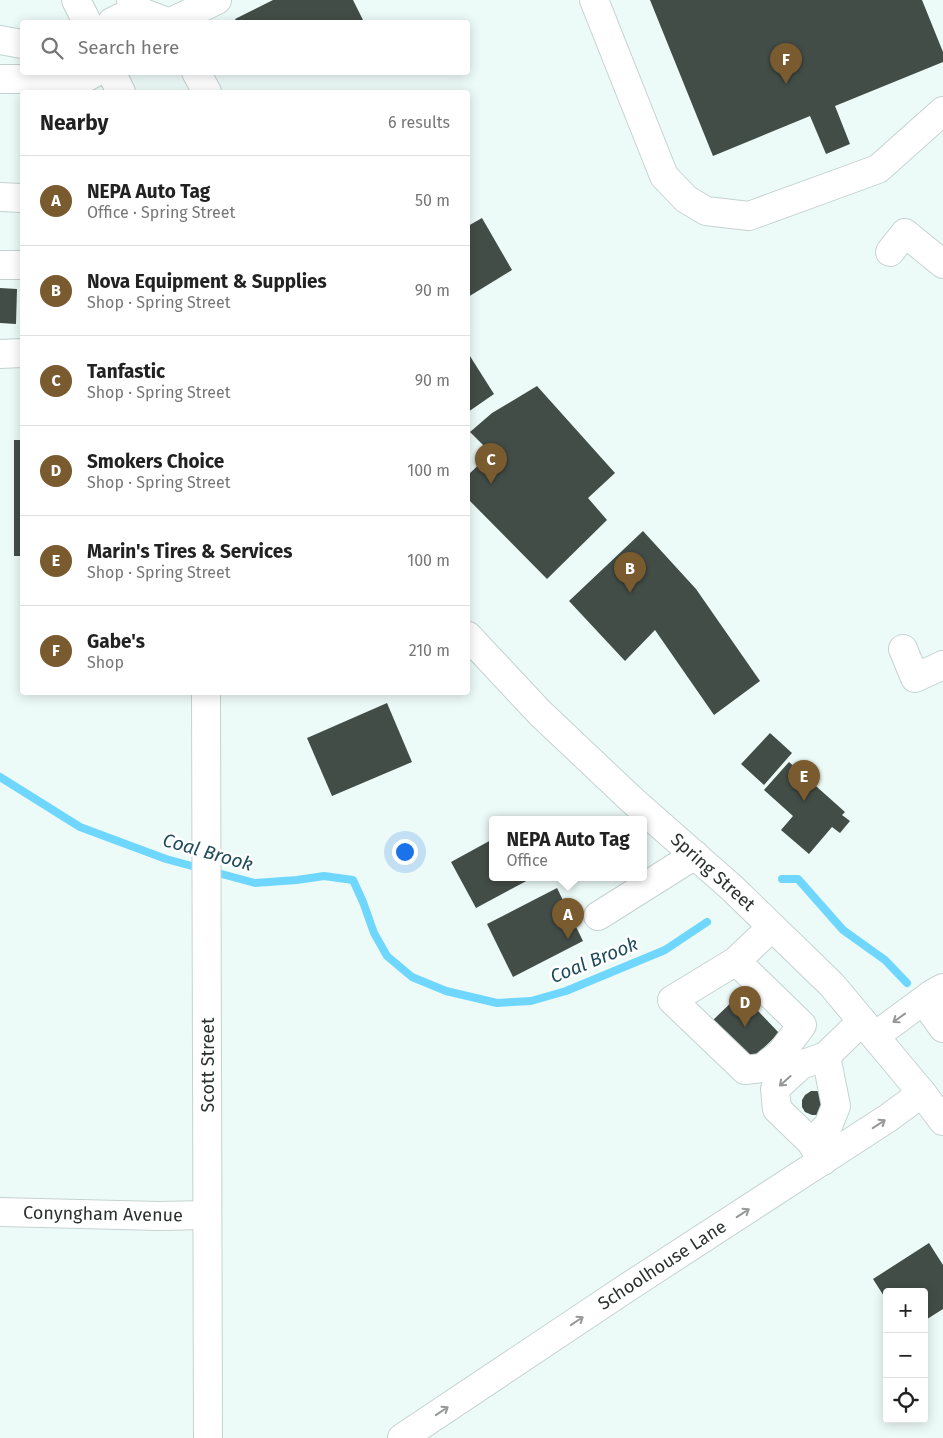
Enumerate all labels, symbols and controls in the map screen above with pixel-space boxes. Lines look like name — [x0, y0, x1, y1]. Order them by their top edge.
search box — [20, 20, 470, 75]
icon: search — [38, 34, 66, 62]
text: Search here — [78, 36, 179, 59]
pin: F — [770, 43, 802, 84]
text: Nearby — [40, 110, 108, 136]
text: 6 results — [388, 113, 450, 132]
text: NEPA Auto Tag — [87, 180, 210, 203]
text: A — [51, 191, 61, 210]
text: 50 m — [415, 191, 450, 210]
text: Office · Spring Street — [87, 203, 235, 222]
text: Nova Equipment & Supplies — [87, 270, 327, 293]
text: B — [51, 281, 61, 300]
text: 90 m — [415, 281, 450, 300]
text: Shop · Spring Street — [87, 293, 231, 312]
text: Tanfastic — [87, 360, 165, 383]
text: C — [51, 371, 61, 390]
text: 90 m — [415, 371, 450, 390]
text: Shop · Spring Street — [87, 383, 231, 402]
pin: C — [475, 443, 507, 484]
text: Smokers Choice — [87, 450, 224, 473]
text: D — [51, 461, 61, 480]
text: 100 m — [407, 461, 450, 480]
text: Shop · Spring Street — [87, 473, 231, 492]
text: Marin's Tires & Services — [87, 540, 292, 563]
text: E — [52, 551, 60, 570]
text: 100 m — [407, 551, 450, 570]
pin: B — [614, 552, 646, 593]
text: Shop · Spring Street — [87, 563, 231, 582]
text: Gabe's — [87, 630, 145, 653]
text: F — [52, 641, 60, 660]
text: 210 m — [409, 641, 450, 660]
text: Shop — [87, 653, 124, 672]
pin: E — [788, 760, 820, 801]
popup — [489, 816, 647, 881]
water label: Coal Brook — [160, 828, 256, 876]
text: NEPA Auto Tag — [506, 828, 630, 851]
street label: Spring Street — [666, 828, 760, 916]
your location — [392, 839, 418, 865]
text: Office — [506, 851, 548, 870]
pin: A — [552, 898, 584, 939]
water label: Coal Brook — [547, 932, 641, 988]
pin: D — [729, 986, 761, 1027]
one-way arrow — [893, 1013, 907, 1024]
street label: Scott Street — [197, 1017, 219, 1113]
one-way arrow — [778, 1075, 791, 1086]
one-way arrow — [872, 1119, 886, 1129]
street label: Conyngham Avenue — [23, 1202, 183, 1226]
one-way arrow — [735, 1207, 749, 1217]
street label: Schoolhouse Lane — [594, 1215, 730, 1315]
map controls — [883, 1288, 928, 1423]
button: + — [883, 1288, 928, 1333]
one-way arrow — [570, 1315, 584, 1325]
button: − — [883, 1333, 928, 1378]
button: locate — [883, 1378, 928, 1423]
one-way arrow — [435, 1406, 449, 1416]

